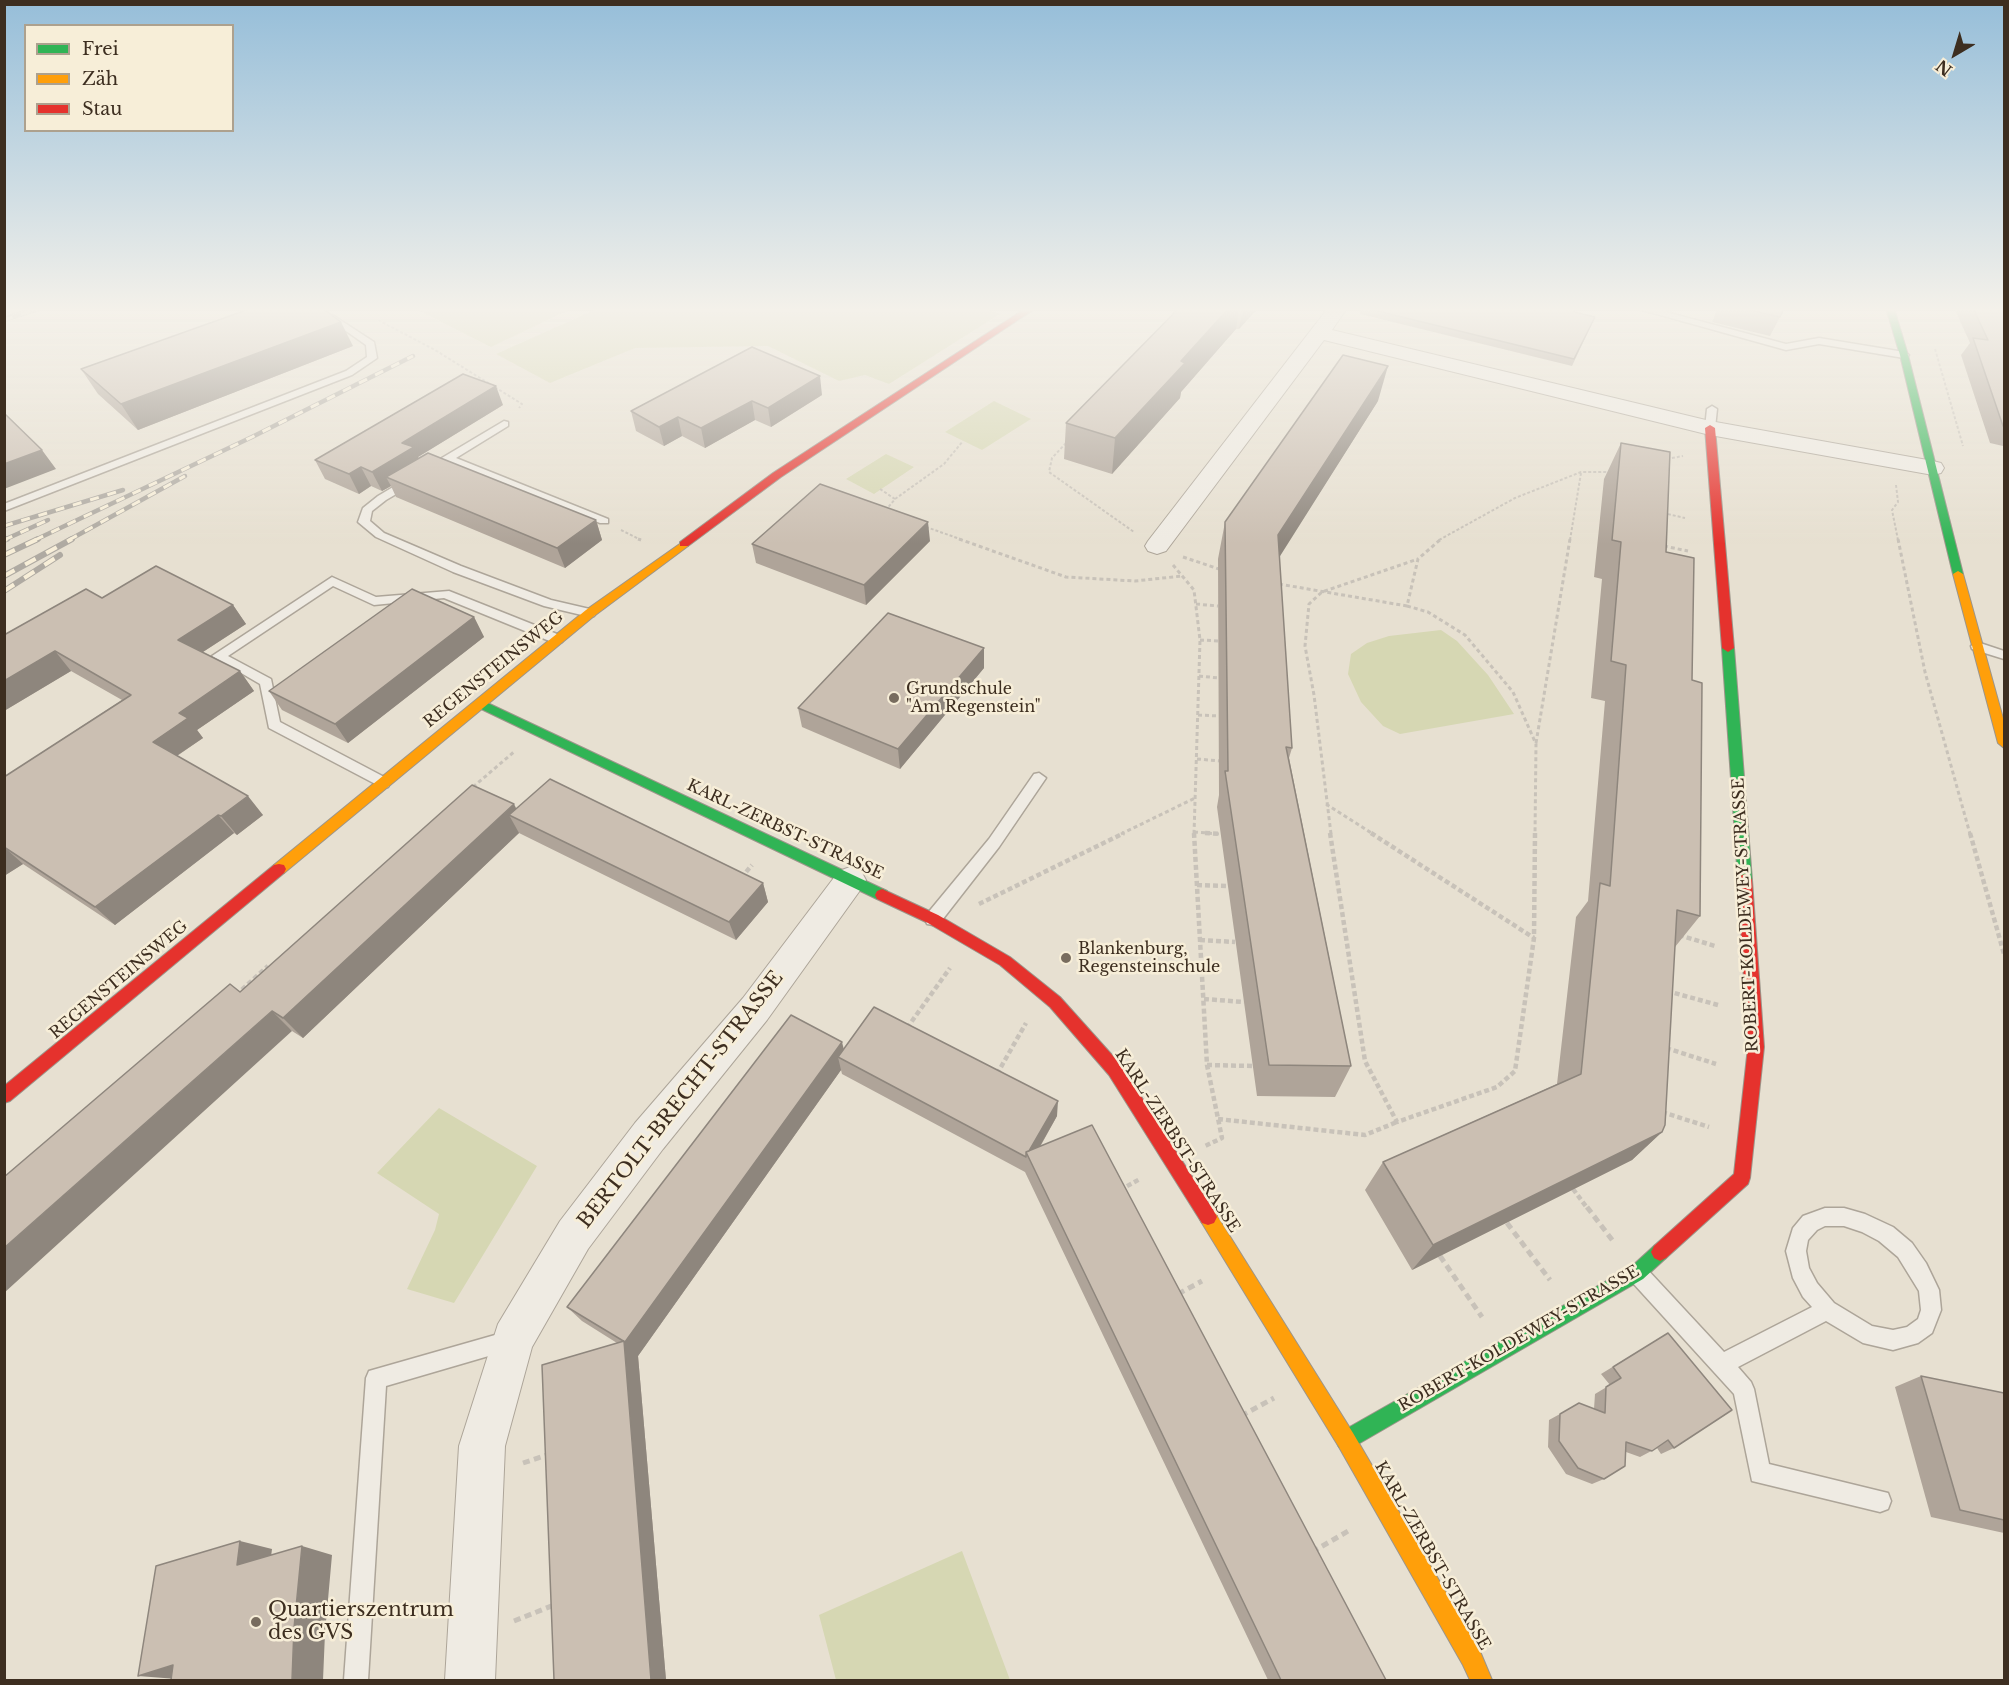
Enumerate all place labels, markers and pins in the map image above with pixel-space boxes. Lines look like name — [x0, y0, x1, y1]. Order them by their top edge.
place label: Grundschule "Am Regenstein" — [906, 679, 1041, 717]
marker: Grundschule "Am Regenstein" — [887, 691, 901, 705]
place label: Blankenburg, Regensteinschule — [1078, 939, 1220, 977]
marker: Blankenburg, Regensteinschule — [1059, 951, 1073, 965]
place label: Quartierszentrum des GVS — [268, 1598, 454, 1645]
marker: Quartierszentrum des GVS — [249, 1615, 263, 1629]

